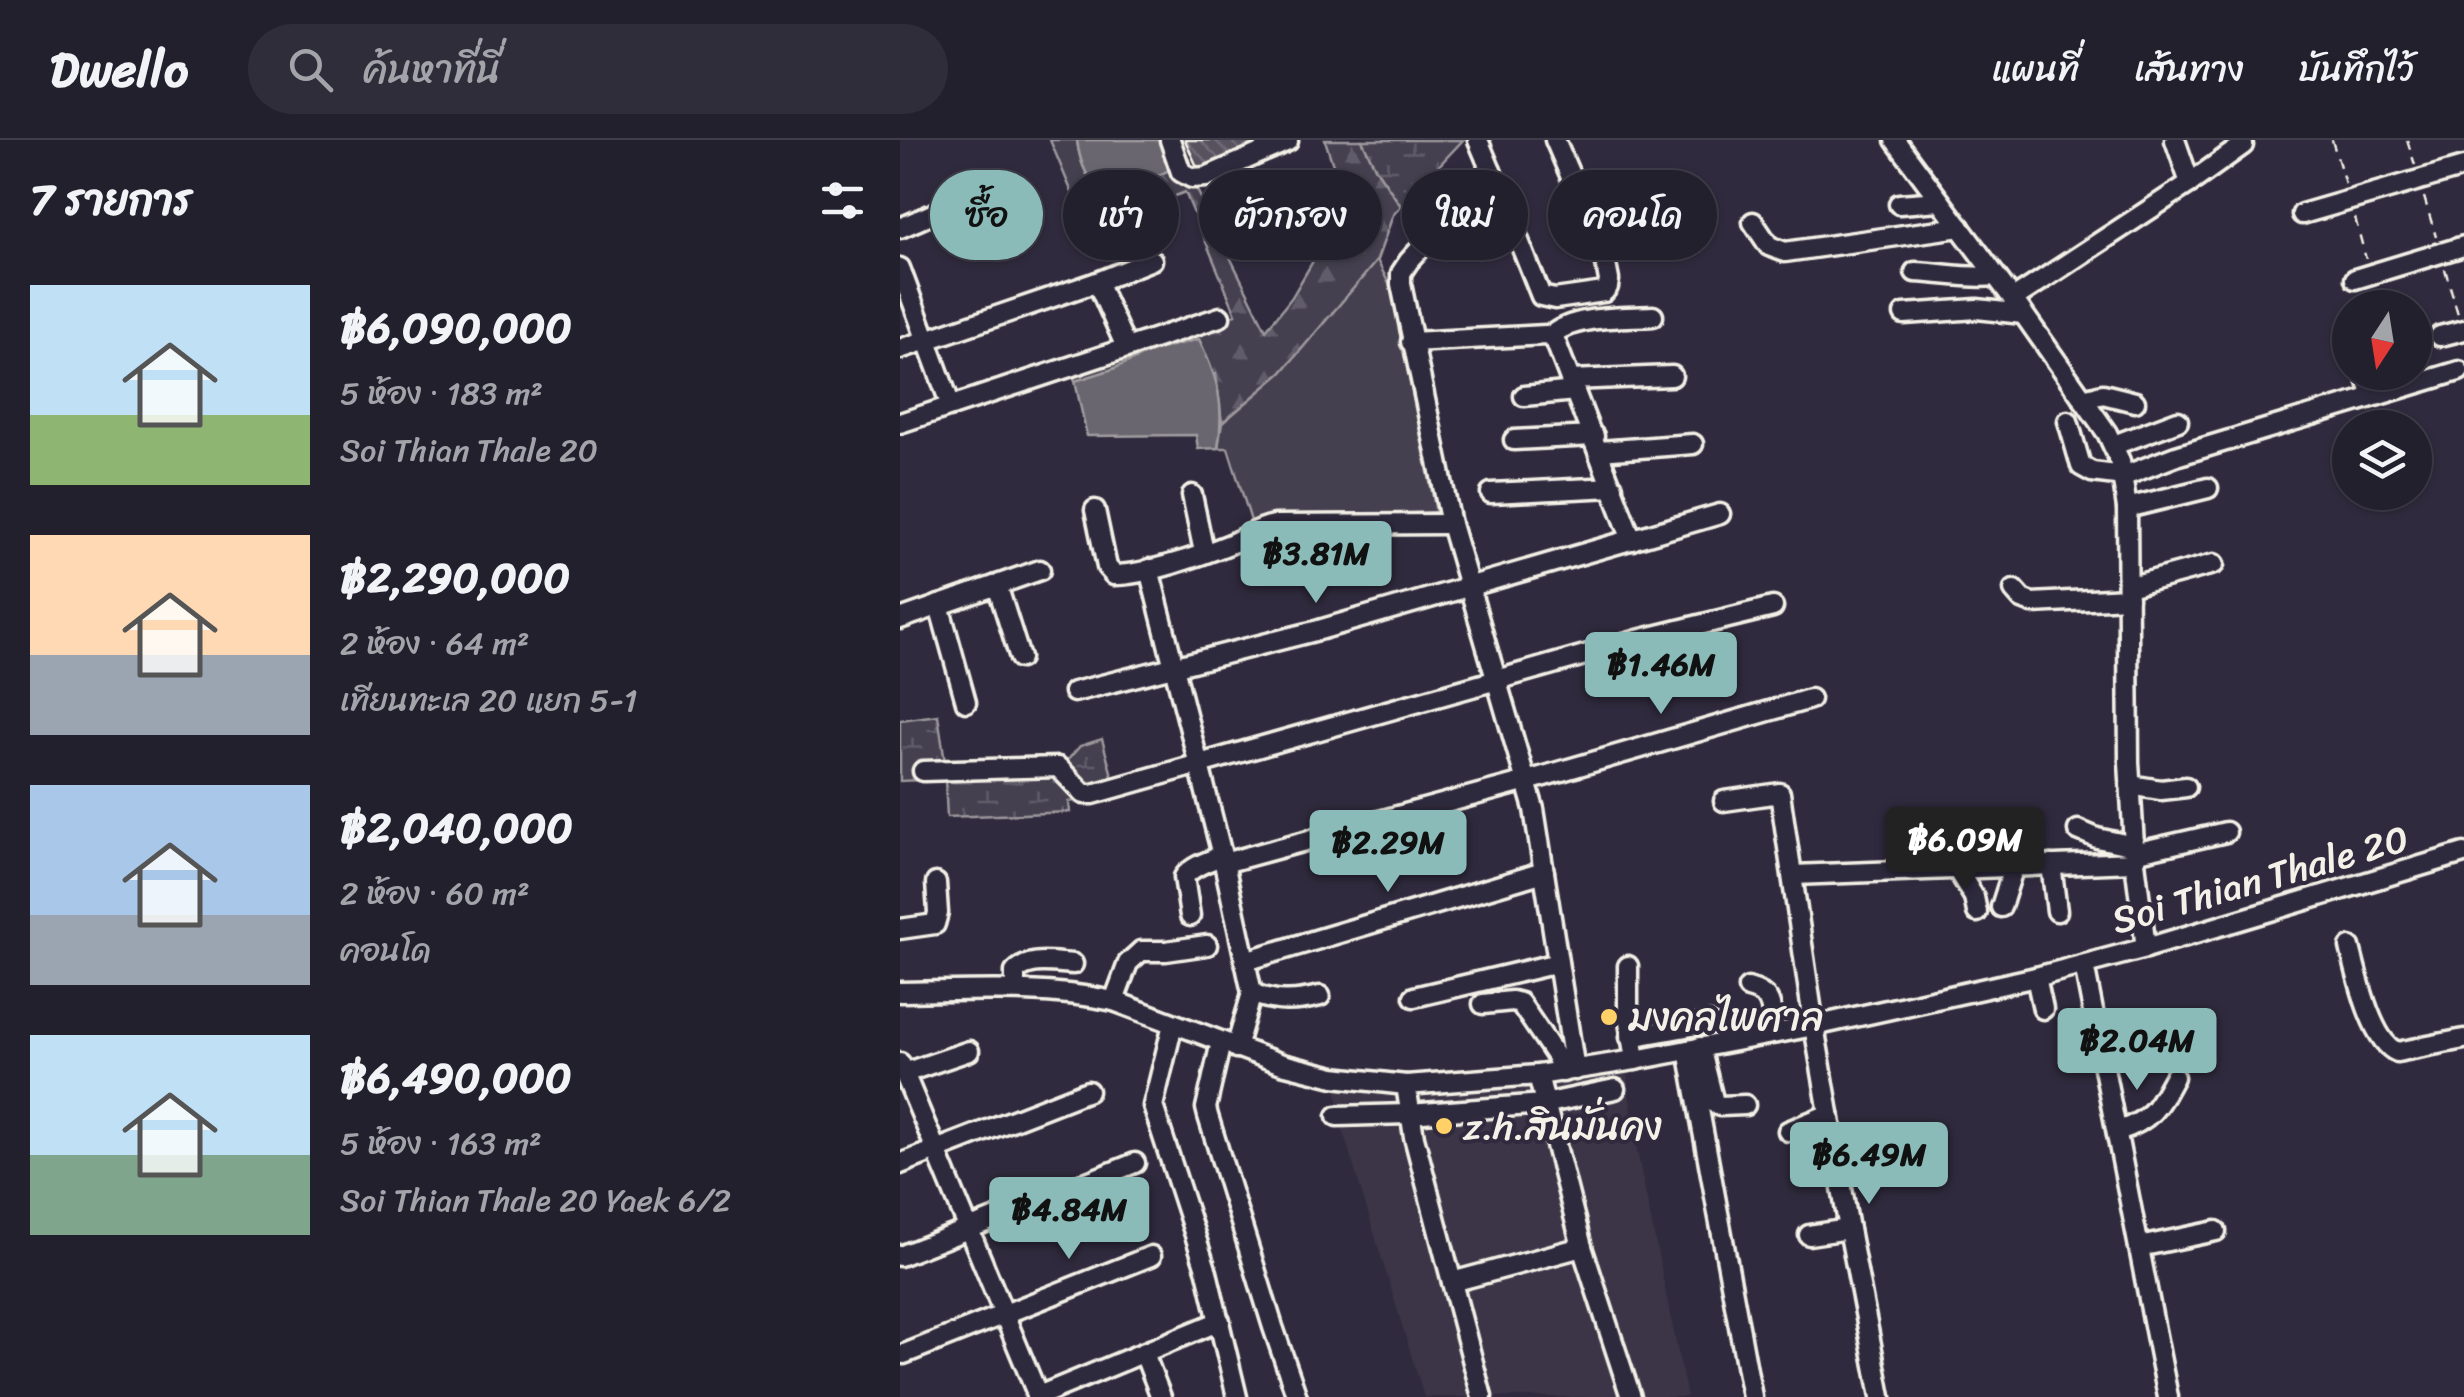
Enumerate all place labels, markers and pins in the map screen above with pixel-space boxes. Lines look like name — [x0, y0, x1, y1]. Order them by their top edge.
pin: ฿3.81M — [1235, 521, 1397, 606]
pin: ฿1.46M — [1580, 632, 1742, 717]
pin: ฿6.09M — [1884, 807, 2046, 892]
pin: ฿2.29M — [1307, 810, 1469, 895]
place label: มงคลไพศาล — [1628, 984, 1824, 1051]
marker: มงคลไพศาล — [1598, 1006, 1620, 1028]
pin: ฿2.04M — [2056, 1008, 2218, 1093]
place label: z.h.สินมั่นคง — [1462, 1093, 1662, 1160]
marker: z.h.สินมั่นคง — [1433, 1115, 1455, 1137]
pin: ฿6.49M — [1788, 1122, 1950, 1207]
pin: ฿4.84M — [988, 1177, 1150, 1262]

